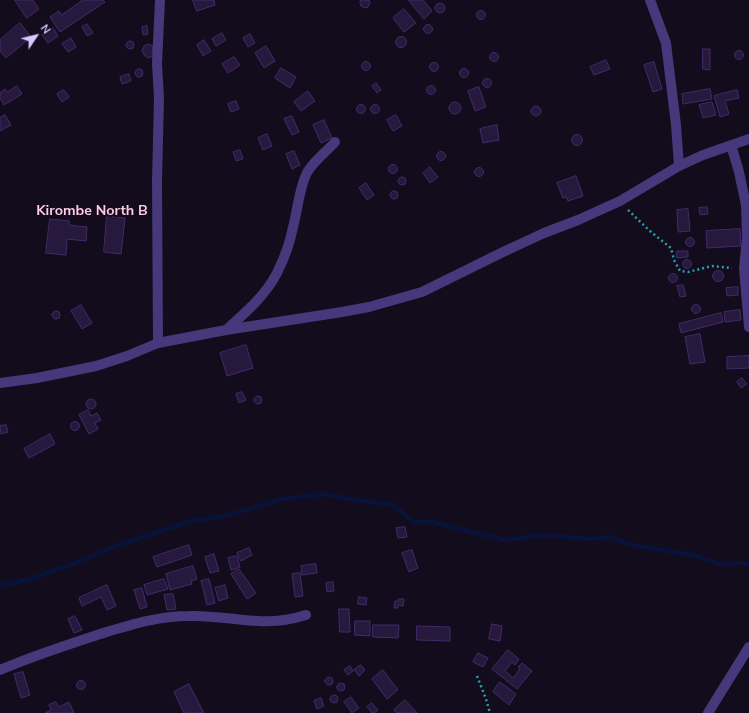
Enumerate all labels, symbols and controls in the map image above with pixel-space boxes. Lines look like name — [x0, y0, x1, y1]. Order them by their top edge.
north arrow — [16, 16, 56, 56]
text: N — [38, 22, 54, 37]
district label: Kirombe North B — [36, 203, 148, 219]

